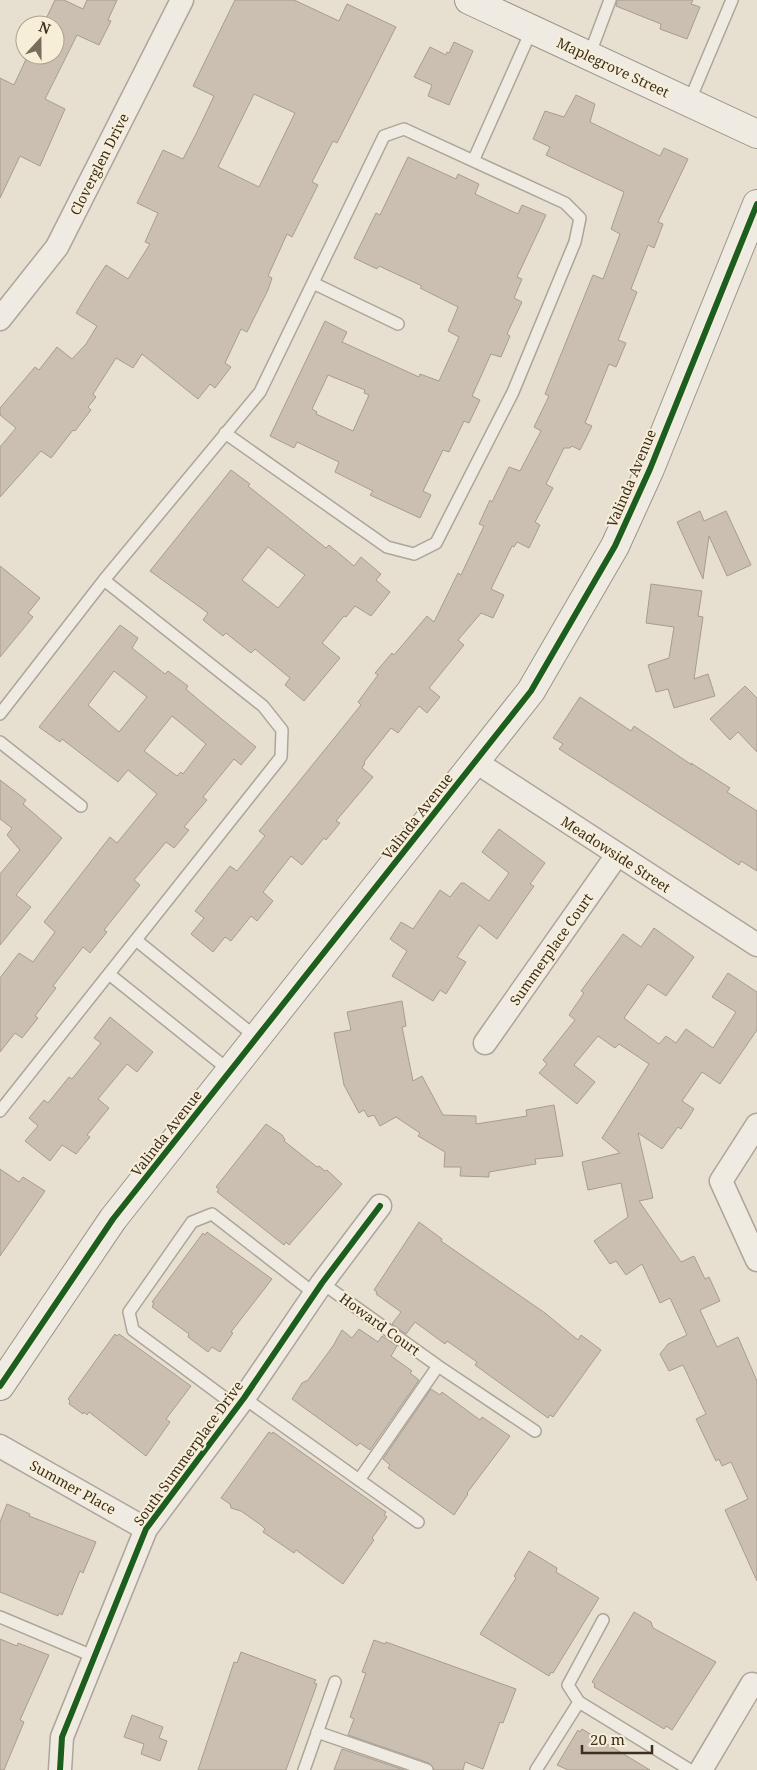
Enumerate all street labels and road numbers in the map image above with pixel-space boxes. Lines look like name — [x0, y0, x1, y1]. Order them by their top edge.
street label: Maplegrove Street — [554, 33, 672, 101]
street label: Cloverglen Drive — [65, 110, 133, 218]
street label: Valinda Avenue — [602, 426, 660, 530]
street label: Valinda Avenue — [377, 769, 457, 863]
street label: Meadowside Street — [558, 811, 674, 897]
street label: Summerplace Court — [505, 889, 597, 1009]
street label: Valinda Avenue — [126, 1086, 206, 1180]
street label: Howard Court — [336, 1288, 424, 1360]
street label: South Summerplace Drive — [129, 1377, 247, 1529]
street label: Summer Place — [27, 1455, 119, 1519]

